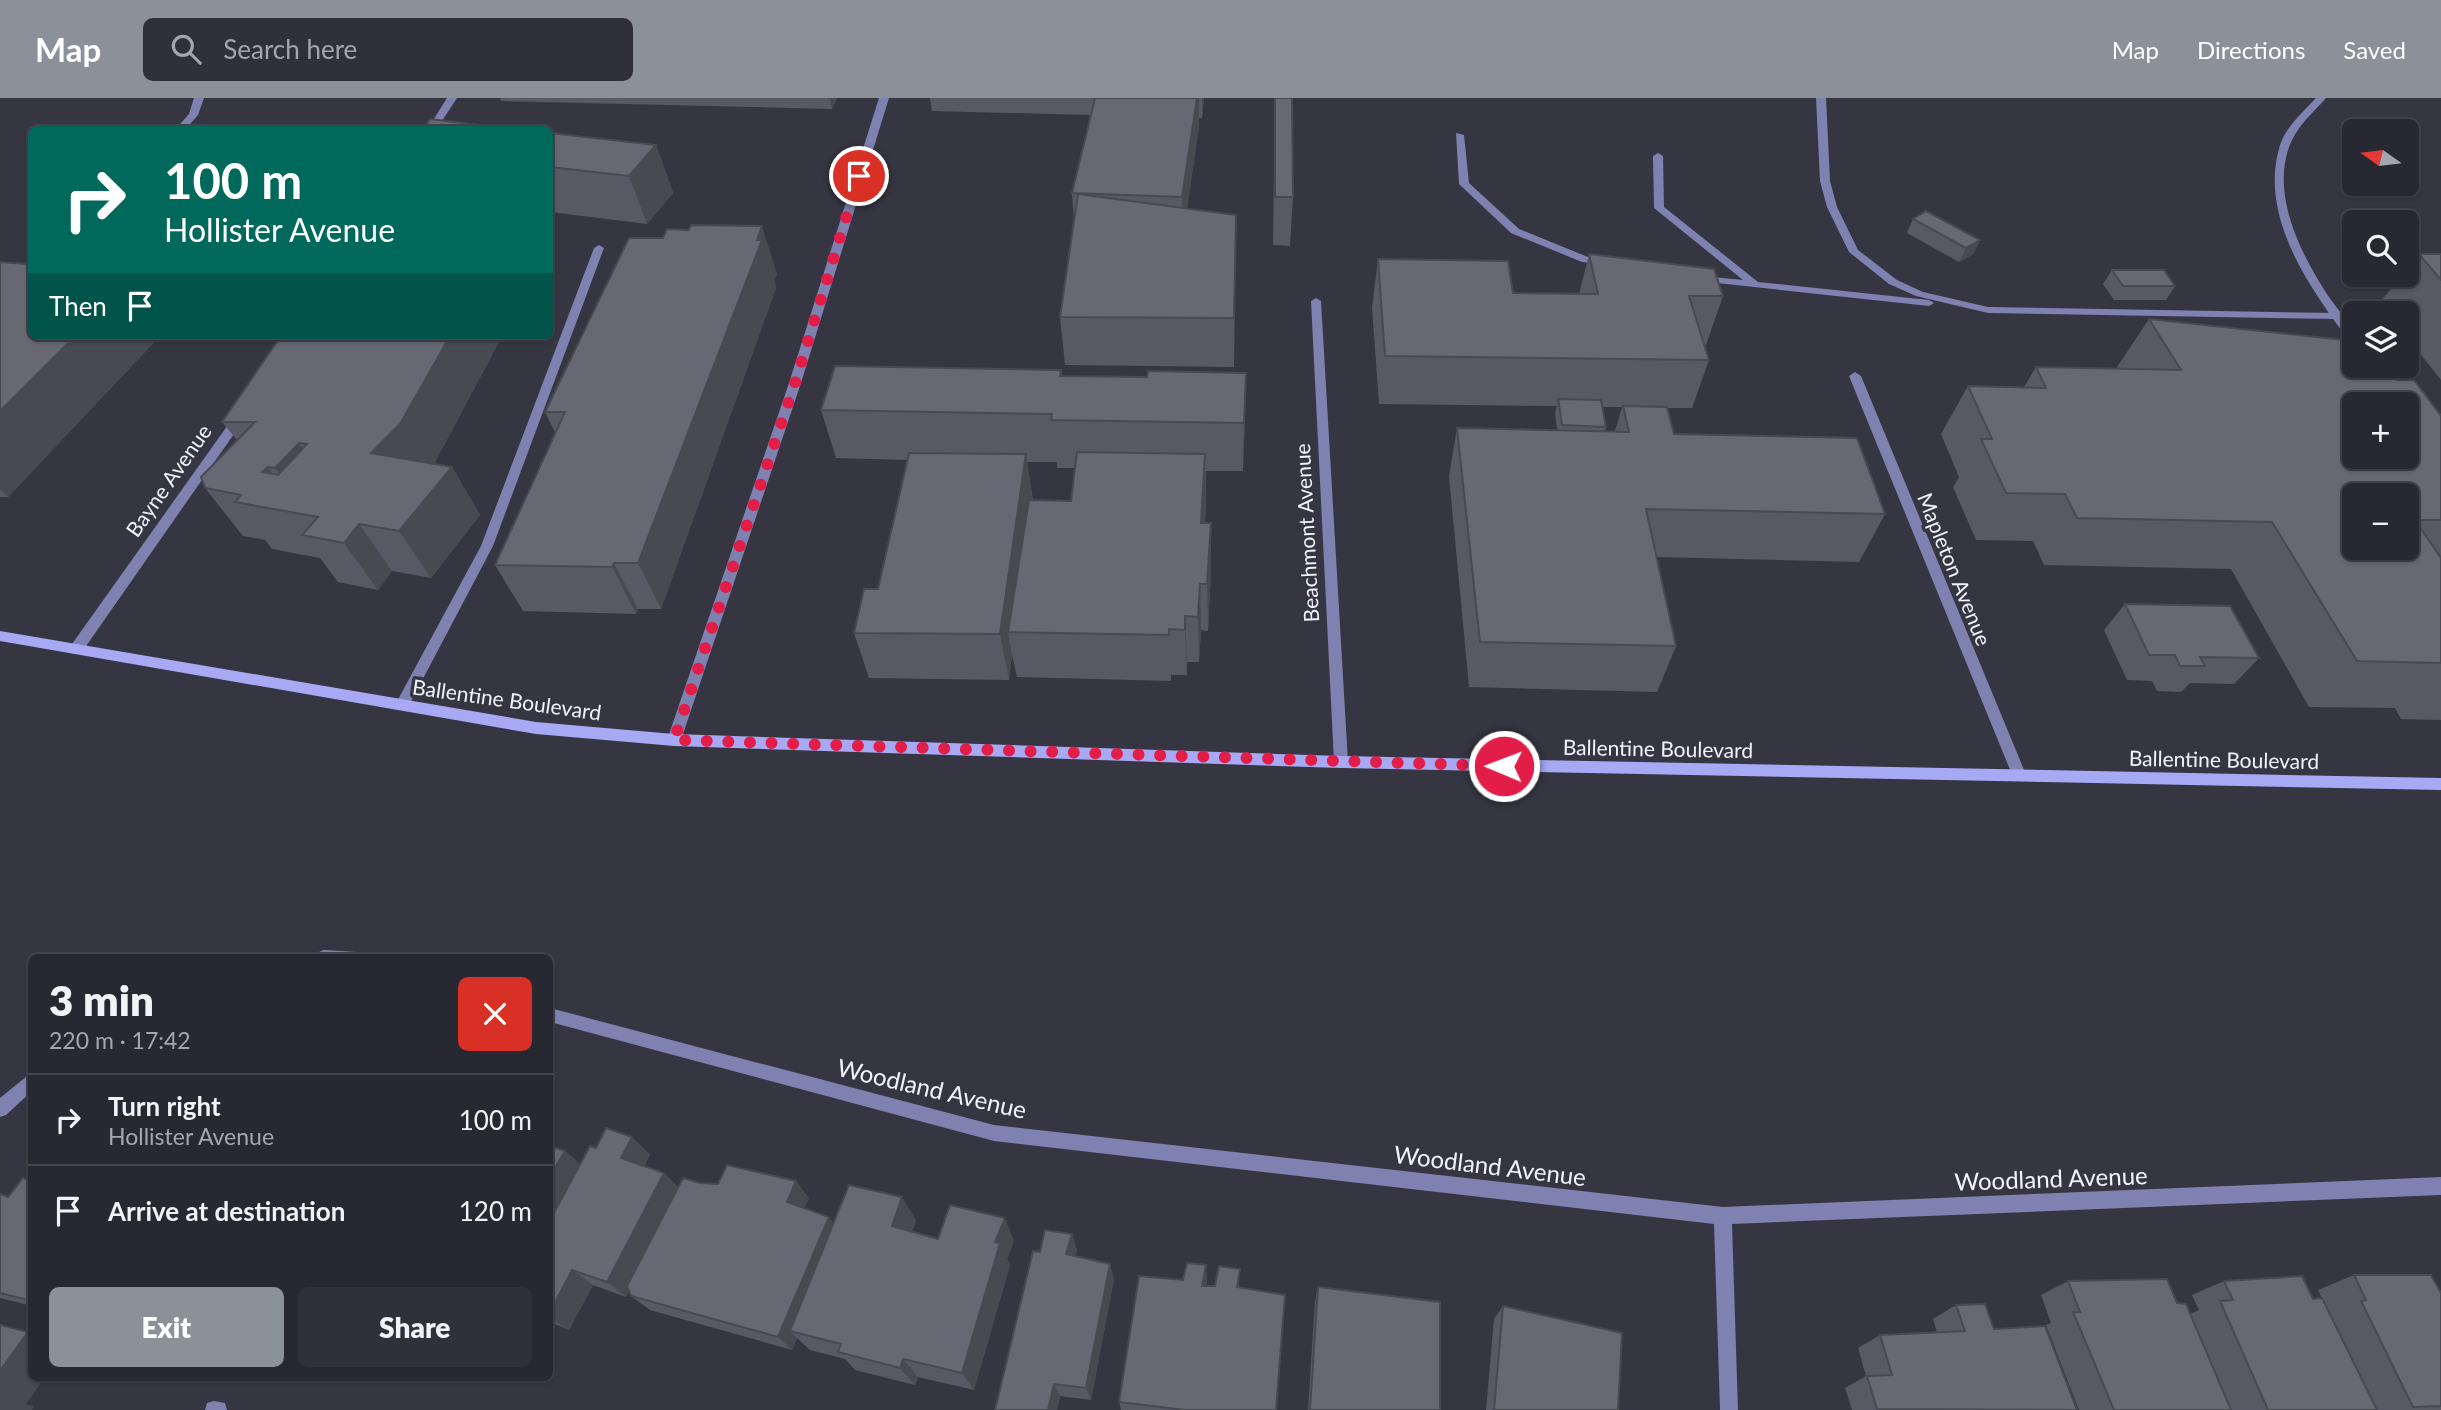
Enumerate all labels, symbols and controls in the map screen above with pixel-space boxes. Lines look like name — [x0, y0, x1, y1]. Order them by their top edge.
search box — [143, 18, 633, 81]
text: Map — [35, 29, 101, 69]
icon: search — [167, 30, 205, 68]
text: Search here — [223, 33, 357, 65]
text: Map — [2112, 35, 2159, 64]
text: Directions — [2197, 35, 2305, 64]
text: Saved — [2343, 35, 2406, 64]
north arrow — [2342, 119, 2418, 196]
map controls — [2342, 119, 2419, 560]
pin — [829, 146, 889, 206]
text: 100 m — [164, 151, 302, 209]
icon: right — [49, 154, 140, 245]
icon: arrive — [840, 157, 878, 195]
text: Hollister Avenue — [164, 210, 395, 249]
button: search — [2342, 210, 2419, 287]
icon: arrive — [121, 287, 159, 325]
text: Then — [49, 290, 107, 322]
button: layers — [2342, 301, 2419, 378]
button: + — [2342, 392, 2419, 469]
street label: Bayne Avenue — [120, 419, 216, 541]
street label: Beachmont Avenue — [1289, 443, 1323, 623]
button: − — [2342, 483, 2419, 560]
street label: Mapleton Avenue — [1913, 489, 1997, 649]
street label: Ballentine Boulevard — [411, 673, 603, 725]
position arrow — [1467, 729, 1541, 803]
street label: Ballentine Boulevard — [1563, 734, 1753, 762]
street label: Ballentine Boulevard — [2129, 745, 2319, 773]
text: 3 min — [49, 975, 154, 1025]
button: close — [458, 977, 532, 1051]
text: 220 m · 17:42 — [49, 1026, 191, 1054]
street label: Woodland Avenue — [835, 1052, 1029, 1124]
text: Turn right — [108, 1090, 221, 1122]
icon: right — [49, 1101, 87, 1139]
text: 100 m — [459, 1104, 532, 1136]
text: Hollister Avenue — [108, 1122, 274, 1150]
street label: Woodland Avenue — [1392, 1139, 1588, 1191]
street label: Woodland Avenue — [1954, 1160, 2148, 1196]
icon: arrive — [49, 1192, 87, 1230]
text: Arrive at destination — [108, 1195, 345, 1227]
text: 120 m — [459, 1195, 532, 1227]
button: Exit — [49, 1287, 284, 1367]
button: Share — [298, 1287, 532, 1367]

